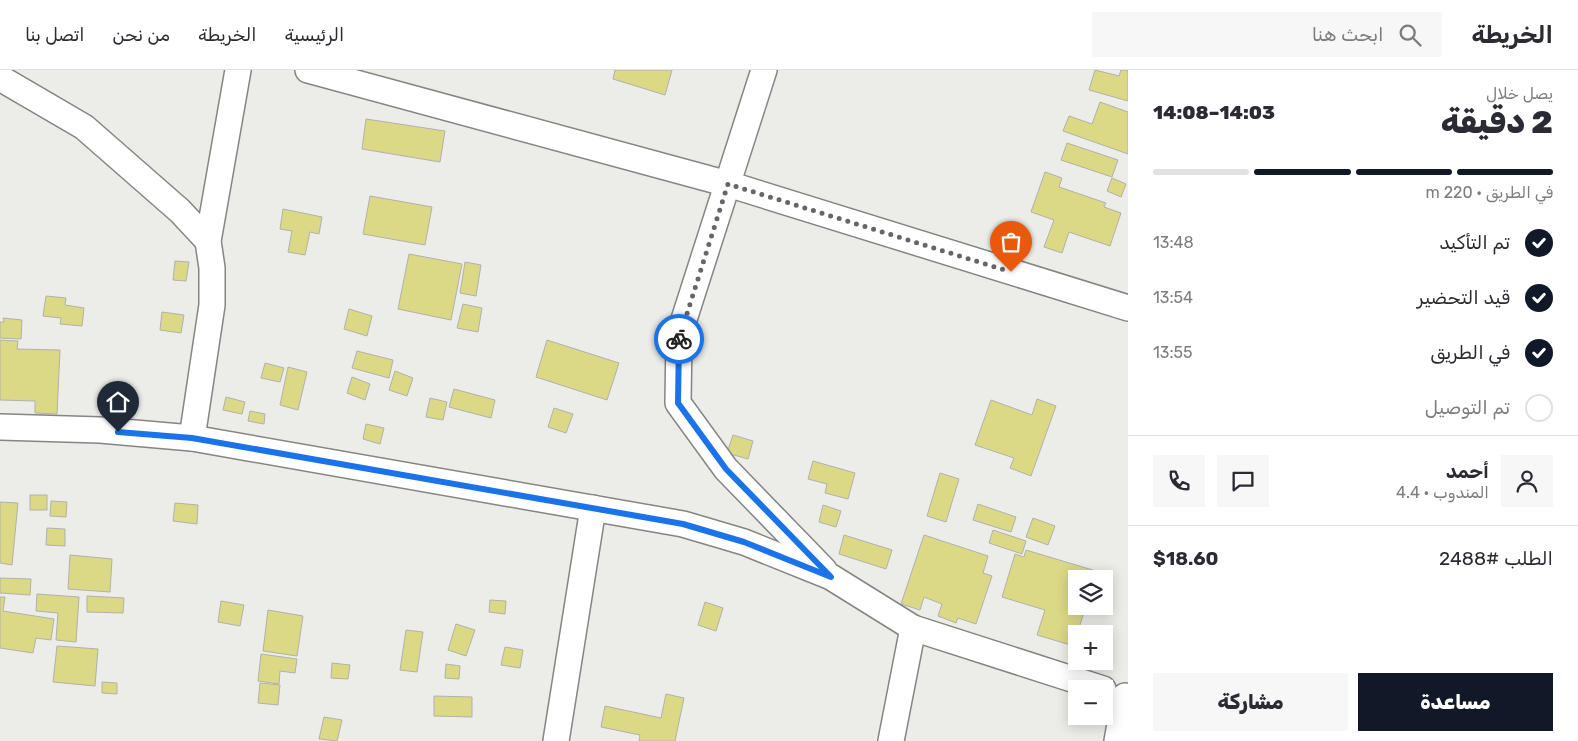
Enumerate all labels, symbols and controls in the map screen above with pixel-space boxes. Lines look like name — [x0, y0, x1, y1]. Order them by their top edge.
search box — [1092, 12, 1442, 57]
icon: search — [1396, 21, 1424, 49]
text: الخريطة — [1472, 21, 1553, 49]
text: ابحث هنا — [1312, 23, 1384, 46]
text: اتصل بنا — [25, 24, 84, 46]
text: من نحن — [112, 24, 170, 46]
text: الخريطة — [198, 24, 256, 46]
text: الرئيسية — [284, 24, 344, 46]
text: يصل خلال — [1486, 84, 1553, 103]
text: 14:03–14:08 — [1153, 101, 1275, 124]
text: 2 دقيقة — [1441, 103, 1553, 141]
text: في الطريق · 220 m — [1426, 183, 1553, 202]
pin — [990, 221, 1032, 272]
icon: bag — [997, 228, 1025, 256]
icon: check — [1525, 229, 1553, 257]
text: تم التأكيد — [1439, 231, 1510, 254]
text: 13:48 — [1153, 233, 1194, 252]
icon: check — [1525, 284, 1553, 312]
text: قيد التحضير — [1417, 286, 1510, 309]
text: 13:54 — [1153, 288, 1193, 307]
courier — [654, 314, 704, 364]
icon: bike — [665, 325, 693, 353]
icon: check — [1525, 339, 1553, 367]
text: في الطريق — [1430, 341, 1510, 364]
text: 13:55 — [1153, 343, 1193, 362]
pin — [97, 381, 139, 432]
icon: home — [104, 388, 132, 416]
text: تم التوصيل — [1425, 396, 1510, 419]
button: phone — [1153, 455, 1205, 507]
button: chat — [1217, 455, 1269, 507]
button: person — [1501, 455, 1553, 507]
text: أحمد — [1446, 460, 1489, 483]
text: المندوب · 4.4 — [1396, 483, 1489, 502]
text: $18.60 — [1153, 547, 1219, 570]
text: الطلب #2488 — [1439, 547, 1553, 570]
map controls — [1068, 570, 1113, 725]
button: layers — [1068, 570, 1113, 615]
button: + — [1068, 625, 1113, 670]
button: مشاركة — [1153, 673, 1348, 731]
button: مساعدة — [1358, 673, 1553, 731]
button: − — [1068, 680, 1113, 725]

